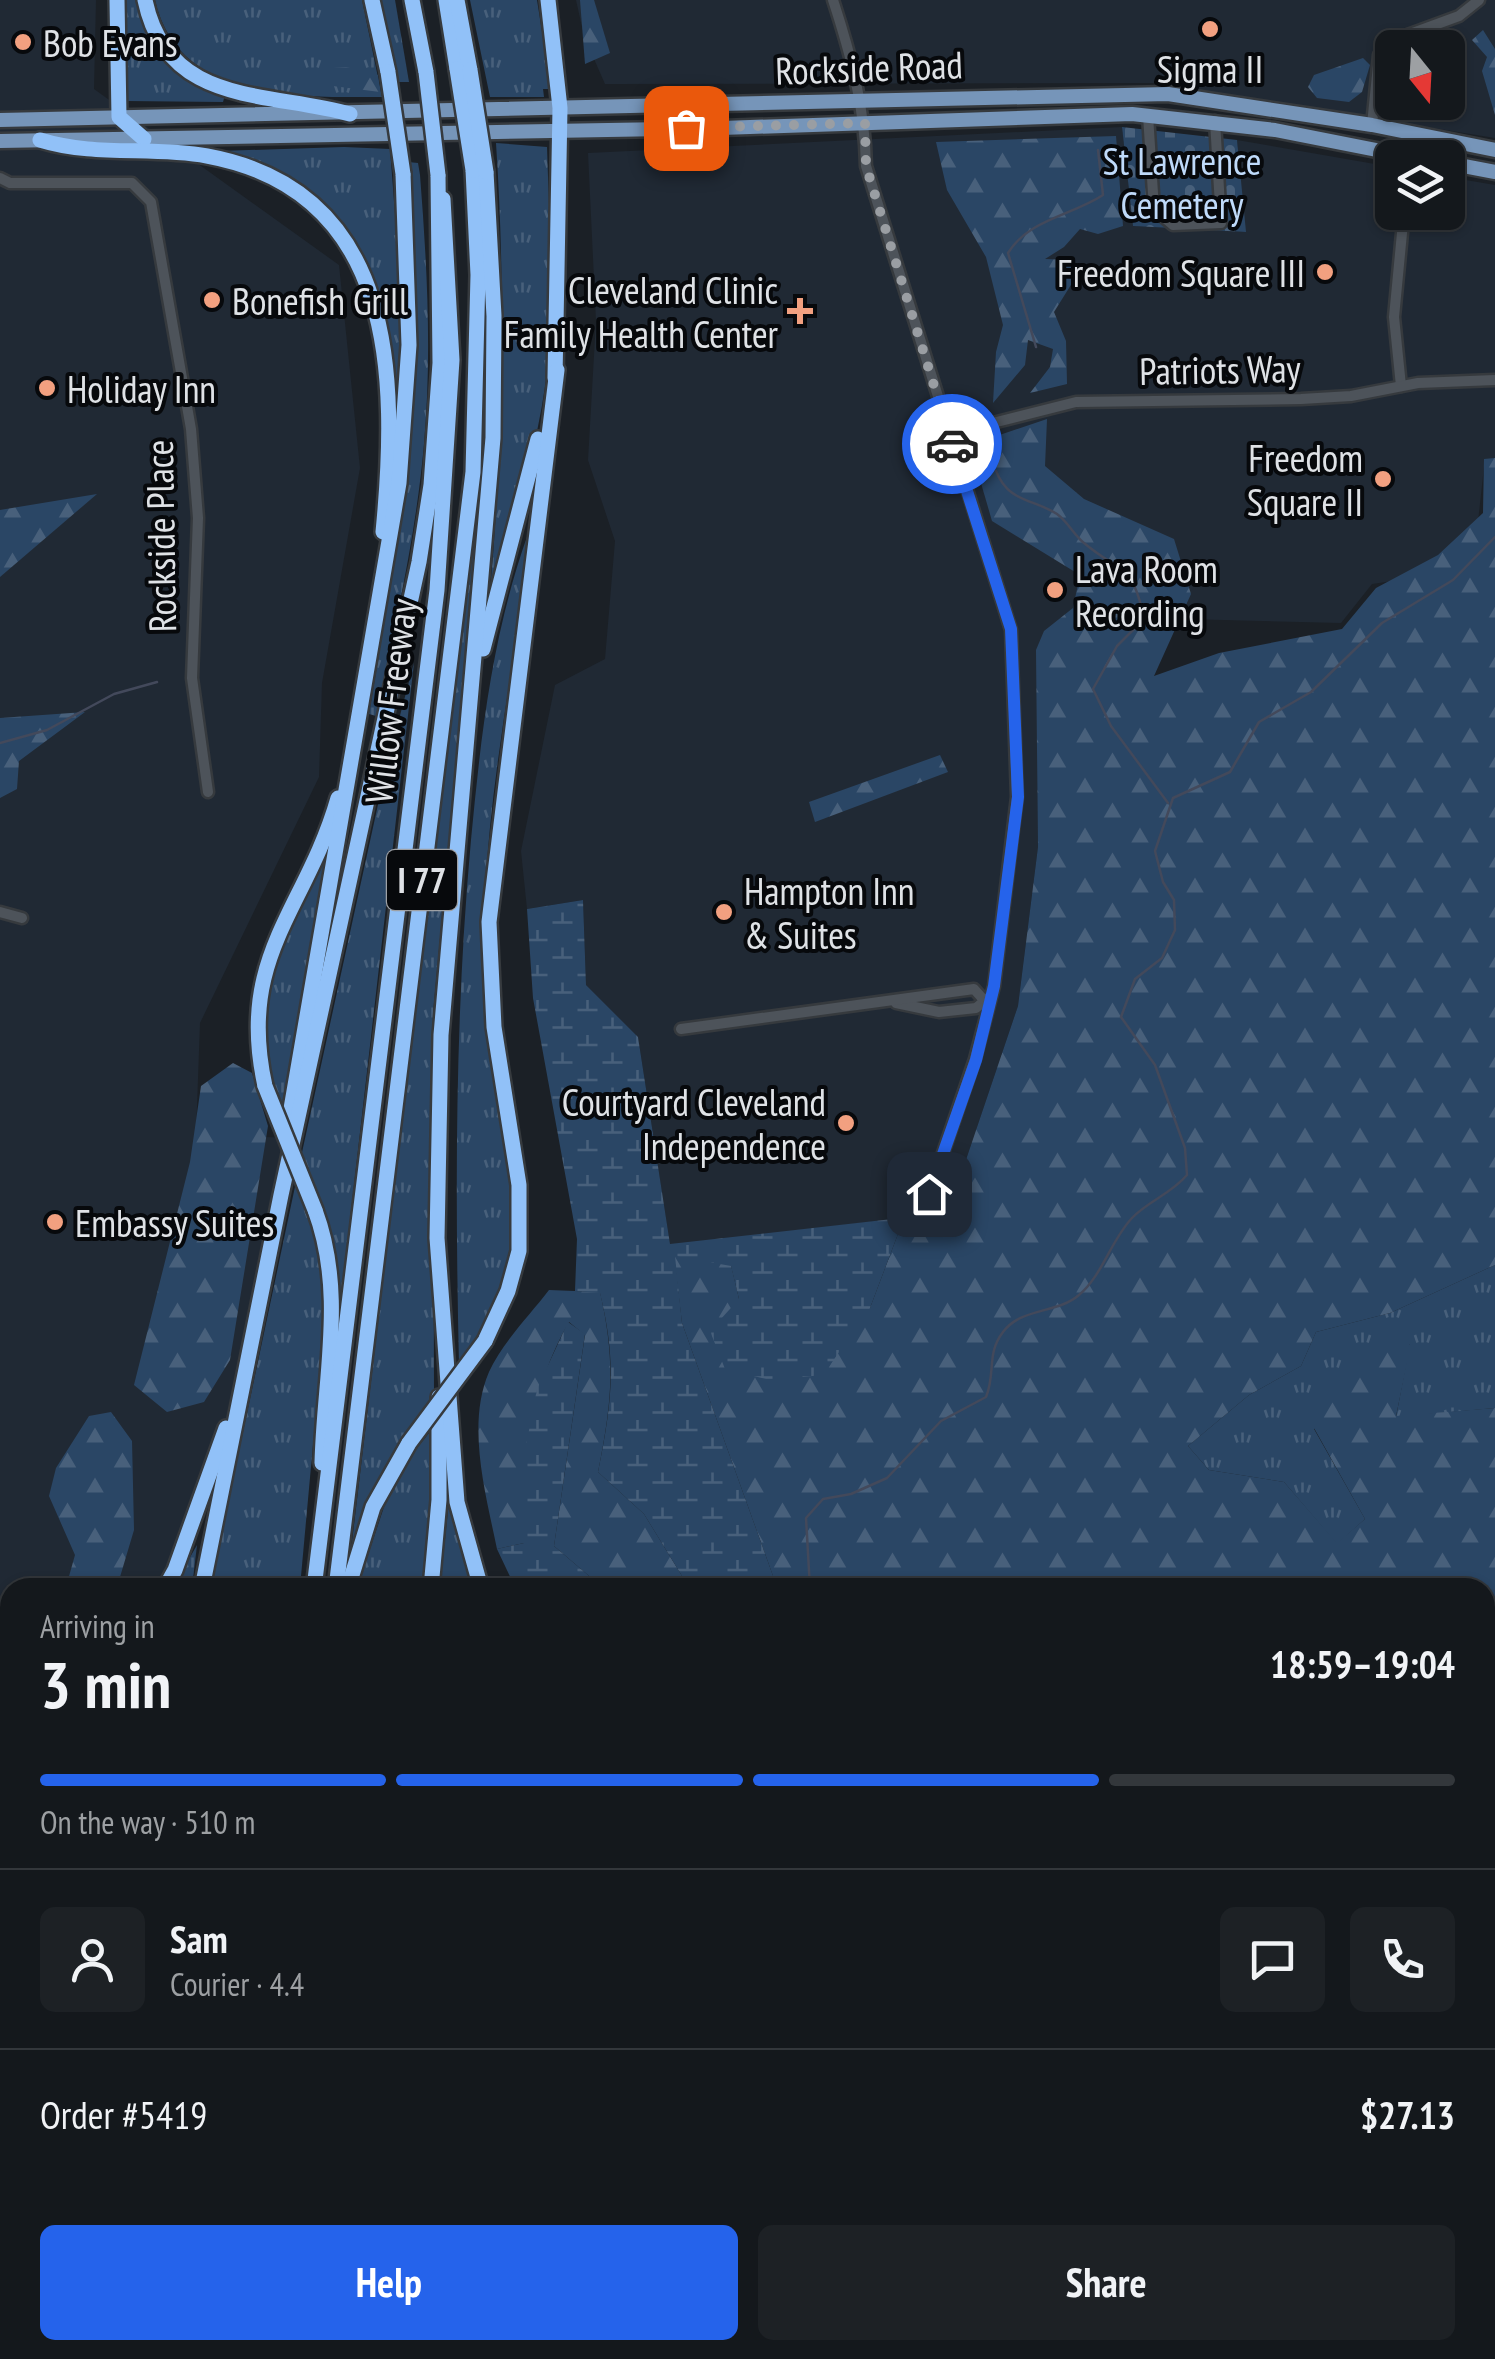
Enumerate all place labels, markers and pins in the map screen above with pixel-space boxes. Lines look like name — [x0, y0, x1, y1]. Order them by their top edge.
place label: Bob Evans — [43, 18, 178, 67]
marker: Sigma II — [1199, 18, 1221, 40]
marker: Bob Evans — [12, 31, 34, 53]
place label: Sigma II — [1157, 44, 1263, 93]
pin — [644, 86, 729, 171]
place label: Freedom Square III — [1057, 248, 1305, 297]
marker: Freedom Square III — [1314, 261, 1336, 283]
place label: Cleveland Clinic Family Health Center — [504, 265, 779, 358]
place label: Bonefish Grill — [232, 276, 408, 325]
marker: Bonefish Grill — [201, 289, 223, 311]
marker: Cleveland Clinic Family Health Center — [787, 298, 813, 324]
place label: Holiday Inn — [67, 364, 216, 413]
marker: Holiday Inn — [36, 377, 58, 399]
place label: Freedom Square II — [1247, 433, 1363, 526]
marker: Freedom Square II — [1372, 468, 1394, 490]
place label: Lava Room Recording — [1075, 544, 1218, 637]
marker: Lava Room Recording — [1044, 579, 1066, 601]
place label: Hampton Inn & Suites — [744, 866, 914, 959]
marker: Hampton Inn & Suites — [713, 901, 735, 923]
place label: Courtyard Cleveland Independence — [562, 1077, 826, 1170]
marker: Courtyard Cleveland Independence — [835, 1112, 857, 1134]
pin — [887, 1152, 972, 1237]
place label: Embassy Suites — [75, 1198, 274, 1247]
marker: Embassy Suites — [44, 1211, 66, 1233]

